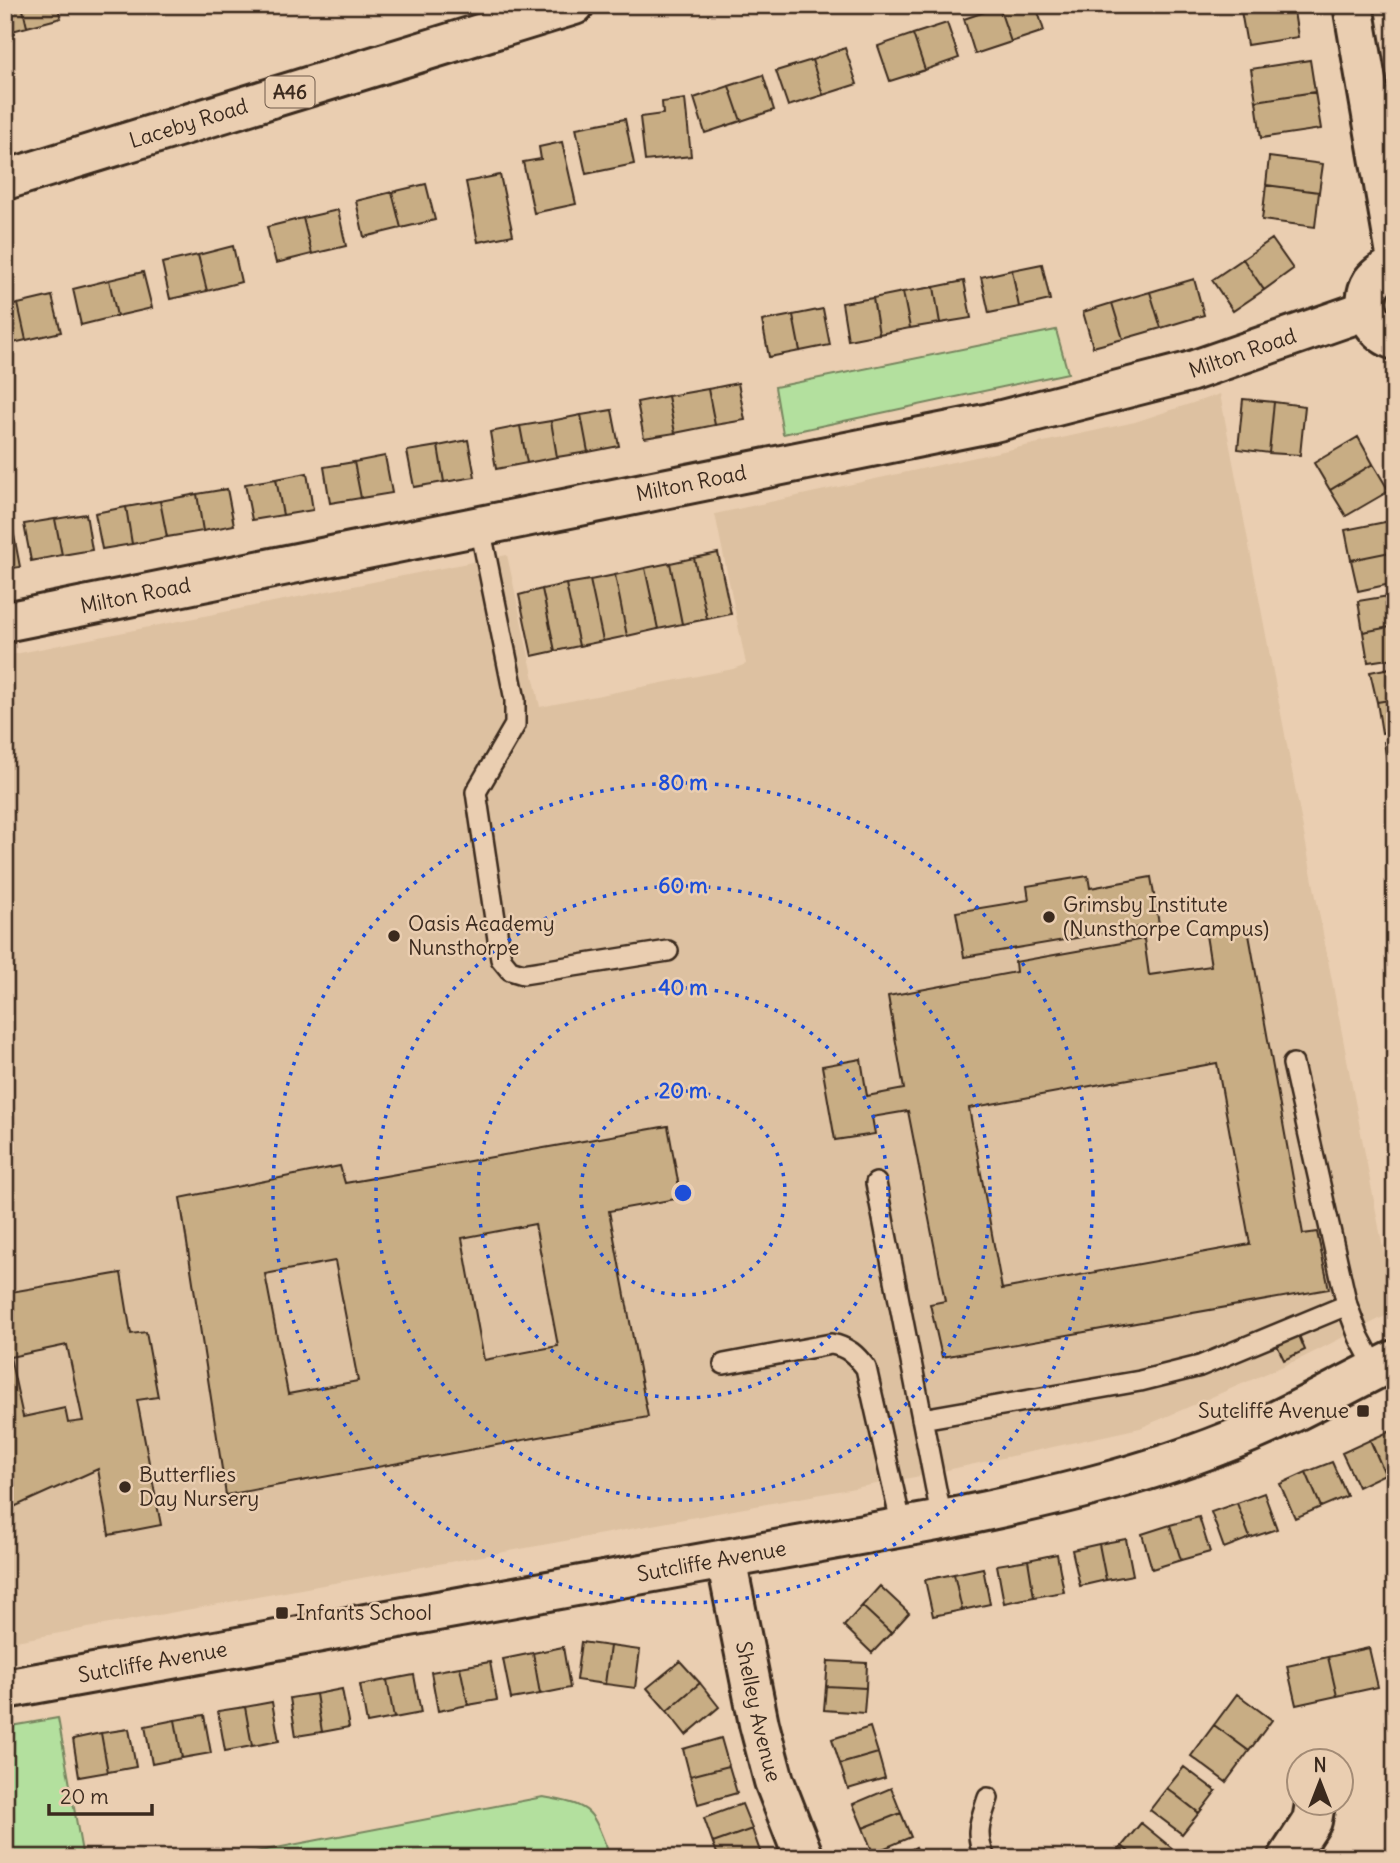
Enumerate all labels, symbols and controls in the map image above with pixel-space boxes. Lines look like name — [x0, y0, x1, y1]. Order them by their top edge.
road number: A46 — [266, 76, 314, 108]
street label: Laceby Road — [126, 92, 251, 154]
street label: Milton Road — [1185, 322, 1300, 384]
street label: Milton Road — [634, 459, 748, 507]
street label: Milton Road — [78, 571, 193, 619]
text: 80 m — [658, 769, 708, 796]
text: 60 m — [658, 872, 708, 899]
place label: Grimsby Institute (Nunsthorpe Campus) — [1063, 891, 1269, 942]
marker: Grimsby Institute (Nunsthorpe Campus) — [1041, 909, 1057, 925]
place label: Oasis Academy Nunsthorpe — [408, 910, 555, 961]
marker: Oasis Academy Nunsthorpe — [386, 928, 402, 944]
text: 40 m — [658, 974, 708, 1001]
text: 20 m — [659, 1077, 708, 1104]
centre of rings — [671, 1181, 695, 1205]
place label: Sutcliffe Avenue — [1198, 1397, 1349, 1424]
marker: Sutcliffe Avenue — [1355, 1403, 1371, 1419]
place label: Butterflies Day Nursery — [139, 1461, 259, 1512]
marker: Butterflies Day Nursery — [117, 1479, 133, 1495]
street label: Sutcliffe Avenue — [635, 1534, 788, 1588]
place label: Infants School — [296, 1599, 432, 1626]
marker: Infants School — [274, 1605, 290, 1621]
street label: Sutcliffe Avenue — [76, 1635, 229, 1689]
street label: Shelley Avenue — [730, 1639, 788, 1785]
north arrow — [1284, 1748, 1354, 1818]
text: N — [1313, 1753, 1327, 1777]
scale bar — [49, 1772, 152, 1816]
text: 20 m — [60, 1783, 109, 1810]

